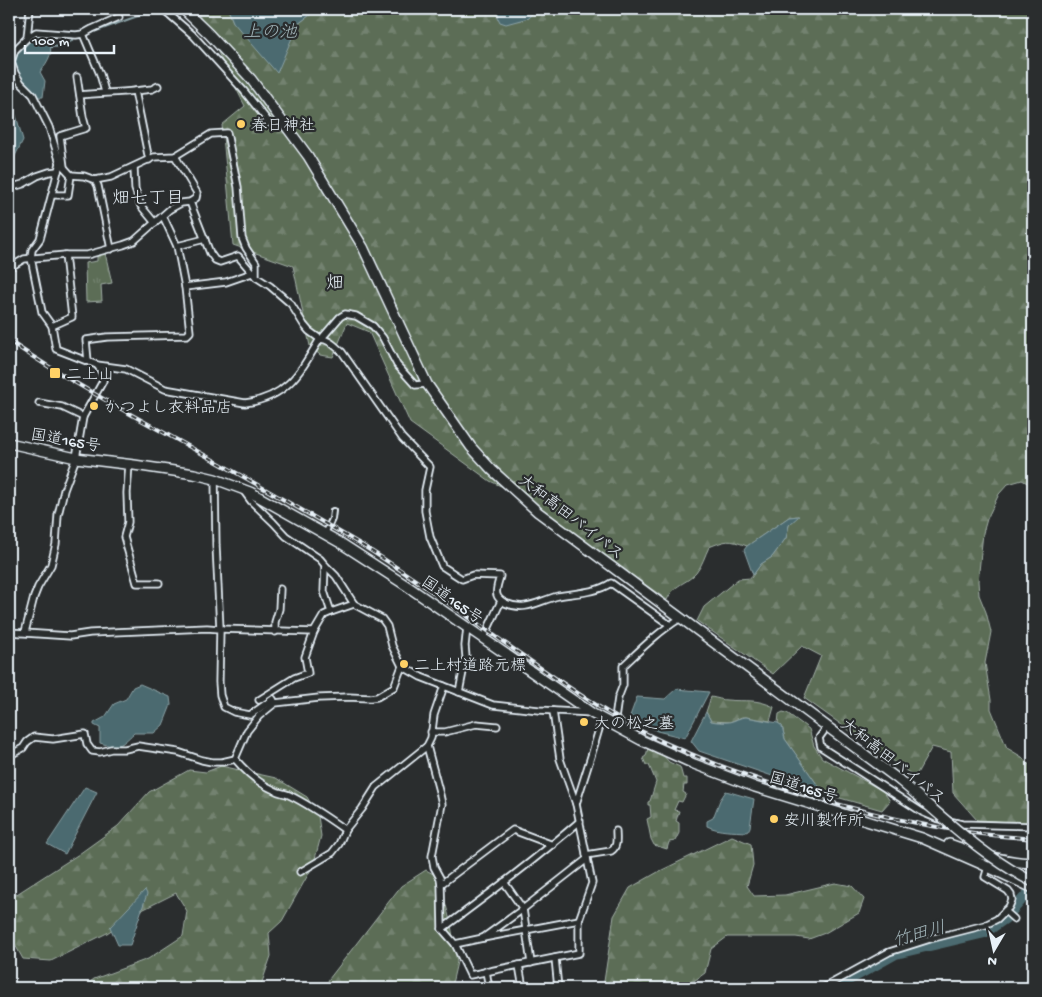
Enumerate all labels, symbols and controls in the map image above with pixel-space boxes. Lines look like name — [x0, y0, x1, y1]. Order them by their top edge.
scale bar — [25, 22, 114, 54]
water label: 上の池 — [243, 22, 298, 44]
text: 100 m — [31, 33, 70, 51]
place label: 春日神社 — [251, 116, 315, 137]
marker: 春日神社 — [235, 118, 247, 130]
district label: 畑七丁目 — [112, 189, 184, 210]
district label: 畑 — [326, 274, 344, 295]
marker: 二上山 — [48, 366, 62, 380]
place label: 二上山 — [66, 366, 114, 386]
place label: かつよし衣料品店 — [104, 399, 232, 419]
marker: かつよし衣料品店 — [88, 400, 100, 412]
street label: 国道165号 — [29, 426, 102, 458]
street label: 大和高田バイパス — [514, 471, 627, 566]
street label: 国道165号 — [416, 573, 486, 630]
place label: 二上村道路元標 — [414, 657, 526, 677]
marker: 二上村道路元標 — [398, 658, 410, 670]
place label: 大の松之墓 — [594, 715, 674, 735]
street label: 大和高田バイパス — [836, 715, 949, 810]
marker: 大の松之墓 — [578, 716, 590, 728]
street label: 国道165号 — [766, 769, 840, 809]
place label: 安川製作所 — [784, 812, 864, 832]
marker: 安川製作所 — [768, 813, 780, 825]
water label: 竹田川 — [891, 918, 948, 953]
north arrow — [970, 924, 1020, 974]
text: N — [987, 951, 998, 969]

